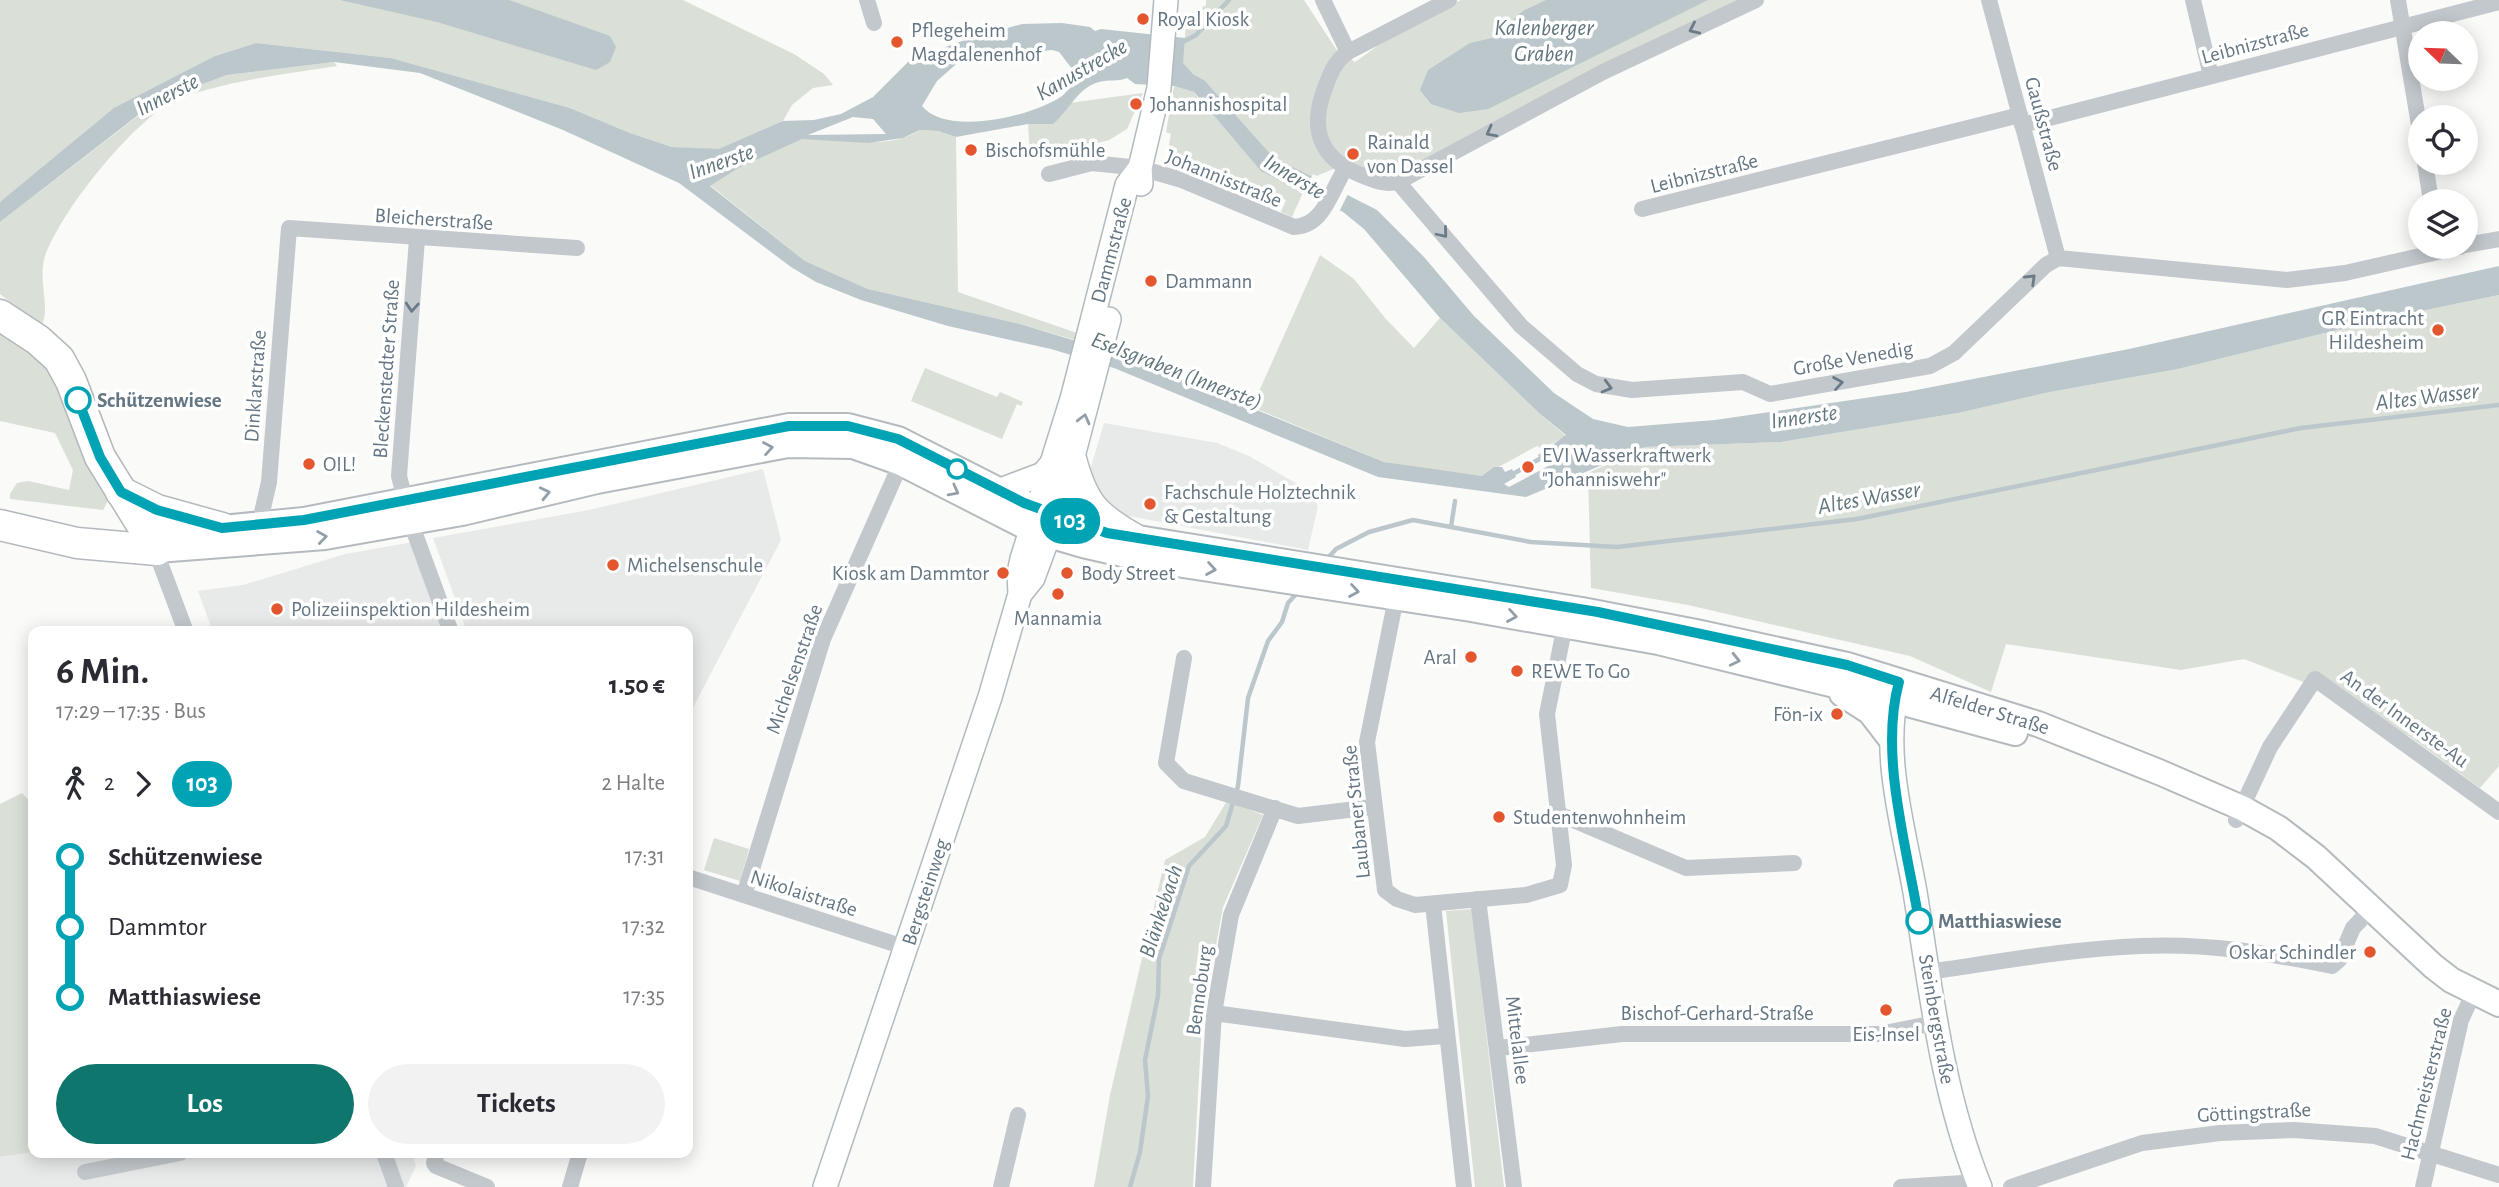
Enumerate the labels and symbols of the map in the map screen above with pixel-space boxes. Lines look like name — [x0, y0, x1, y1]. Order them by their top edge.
place label: Royal Kiosk — [1157, 9, 1250, 30]
marker: Royal Kiosk — [1135, 11, 1151, 27]
water label: Kalenberger Graben — [1494, 17, 1594, 66]
street label: Leibnizstraße — [2199, 19, 2311, 68]
place label: Pflegeheim Magdalenenhof — [911, 20, 1043, 65]
one-way arrow — [1689, 21, 1701, 35]
north arrow — [2408, 21, 2478, 91]
marker: Pflegeheim Magdalenenhof — [889, 34, 905, 50]
water label: Kanustrecke — [1032, 35, 1131, 106]
water label: Innerste — [133, 70, 203, 121]
street label: Gaußstraße — [2021, 75, 2066, 173]
place label: Johannishospital — [1150, 94, 1288, 115]
marker: Johannishospital — [1128, 96, 1144, 112]
one-way arrow — [1486, 124, 1499, 137]
place label: Rainald von Dassel — [1367, 132, 1454, 177]
place label: Bischofsmühle — [985, 140, 1105, 161]
water label: Innerste — [686, 141, 757, 184]
marker: Bischofsmühle — [963, 142, 979, 158]
street label: Johannisstraße — [1163, 146, 1285, 211]
marker: Rainald von Dassel — [1345, 146, 1361, 162]
water label: Innerste — [1260, 150, 1329, 204]
street label: Leibnizstraße — [1648, 150, 1760, 197]
street label: Dammstraße — [1087, 195, 1136, 305]
street label: Bleicherstraße — [374, 205, 494, 234]
one-way arrow — [1435, 225, 1447, 238]
place label: Dammann — [1165, 271, 1252, 292]
marker: Dammann — [1143, 273, 1159, 289]
one-way arrow — [2022, 275, 2035, 288]
street label: Bleckenstedter Straße — [370, 279, 403, 459]
one-way arrow — [405, 302, 420, 313]
place label: GR Eintracht Hildesheim — [2322, 308, 2424, 353]
marker: GR Eintracht Hildesheim — [2430, 322, 2446, 338]
water label: Eselsgraben (Innerste) — [1088, 328, 1265, 414]
street label: Dinklarstraße — [241, 329, 270, 443]
street label: Große Venedig — [1792, 338, 1915, 379]
one-way arrow — [1832, 376, 1844, 391]
one-way arrow — [1600, 379, 1612, 393]
water label: Altes Wasser — [2373, 380, 2481, 415]
marker: Schützenwiese — [65, 387, 91, 413]
place label: Schützenwiese — [97, 390, 222, 411]
water label: Innerste — [1770, 401, 1839, 434]
one-way arrow — [1076, 413, 1090, 425]
one-way arrow — [762, 441, 774, 456]
place label: EVI Wasserkraftwerk "Johanniswehr" — [1542, 445, 1712, 490]
place label: OIL! — [323, 454, 356, 475]
marker: OIL! — [301, 456, 317, 472]
unlabelled marker — [947, 459, 967, 479]
marker: EVI Wasserkraftwerk "Johanniswehr" — [1520, 459, 1536, 475]
water label: Altes Wasser — [1815, 478, 1923, 519]
one-way arrow — [946, 482, 959, 496]
place label: Fachschule Holztechnik & Gestaltung — [1164, 482, 1356, 527]
one-way arrow — [539, 487, 551, 502]
marker: Fachschule Holztechnik & Gestaltung — [1142, 496, 1158, 512]
line badge: 103 — [1030, 498, 1110, 544]
one-way arrow — [316, 530, 328, 545]
place label: Michelsenschule — [627, 555, 763, 576]
marker: Michelsenschule — [605, 557, 621, 573]
one-way arrow — [1205, 562, 1216, 577]
place label: Kiosk am Dammtor — [832, 563, 989, 584]
place label: Body Street — [1081, 563, 1175, 584]
marker: Kiosk am Dammtor — [995, 565, 1011, 581]
marker: Body Street — [1059, 565, 1075, 581]
one-way arrow — [1348, 583, 1360, 598]
marker: Mannamia — [1050, 586, 1066, 602]
place label: Polizeiinspektion Hildesheim — [291, 599, 530, 620]
marker: Polizeiinspektion Hildesheim — [269, 601, 285, 617]
street label: Michelsenstraße — [762, 602, 827, 737]
place label: Mannamia — [1014, 608, 1102, 629]
one-way arrow — [1506, 608, 1517, 623]
place label: Aral — [1424, 647, 1457, 668]
marker: Aral — [1463, 649, 1479, 665]
one-way arrow — [1729, 651, 1741, 666]
place label: REWE To Go — [1531, 661, 1630, 682]
marker: REWE To Go — [1509, 663, 1525, 679]
street label: An der Innerste-Au — [2337, 665, 2473, 772]
street label: Alfelder Straße — [1928, 682, 2052, 739]
place label: Fön-ix — [1773, 704, 1823, 725]
marker: Fön-ix — [1829, 706, 1845, 722]
street label: Laubaner Straße — [1339, 744, 1374, 880]
place label: Studentenwohnheim — [1513, 807, 1686, 828]
marker: Studentenwohnheim — [1491, 809, 1507, 825]
street label: Bergsteinweg — [898, 836, 953, 948]
water label: Blänkebach — [1136, 862, 1187, 961]
street label: Nikolaistraße — [748, 866, 860, 921]
marker: Matthiaswiese — [1906, 908, 1932, 934]
place label: Matthiaswiese — [1938, 911, 2062, 932]
place label: Oskar Schindler — [2229, 942, 2356, 963]
street label: Bennoburg — [1183, 943, 1216, 1037]
marker: Oskar Schindler — [2362, 944, 2378, 960]
street label: Steinbergstraße — [1915, 953, 1958, 1086]
street label: Mittelallee — [1502, 995, 1533, 1086]
marker: Eis-Insel — [1878, 1002, 1894, 1018]
street label: Bischof-Gerhard-Straße — [1620, 1003, 1814, 1024]
street label: Hachmeisterstraße — [2397, 1006, 2456, 1163]
place label: Eis-Insel — [1852, 1024, 1920, 1045]
street label: Göttingstraße — [2197, 1099, 2312, 1126]

